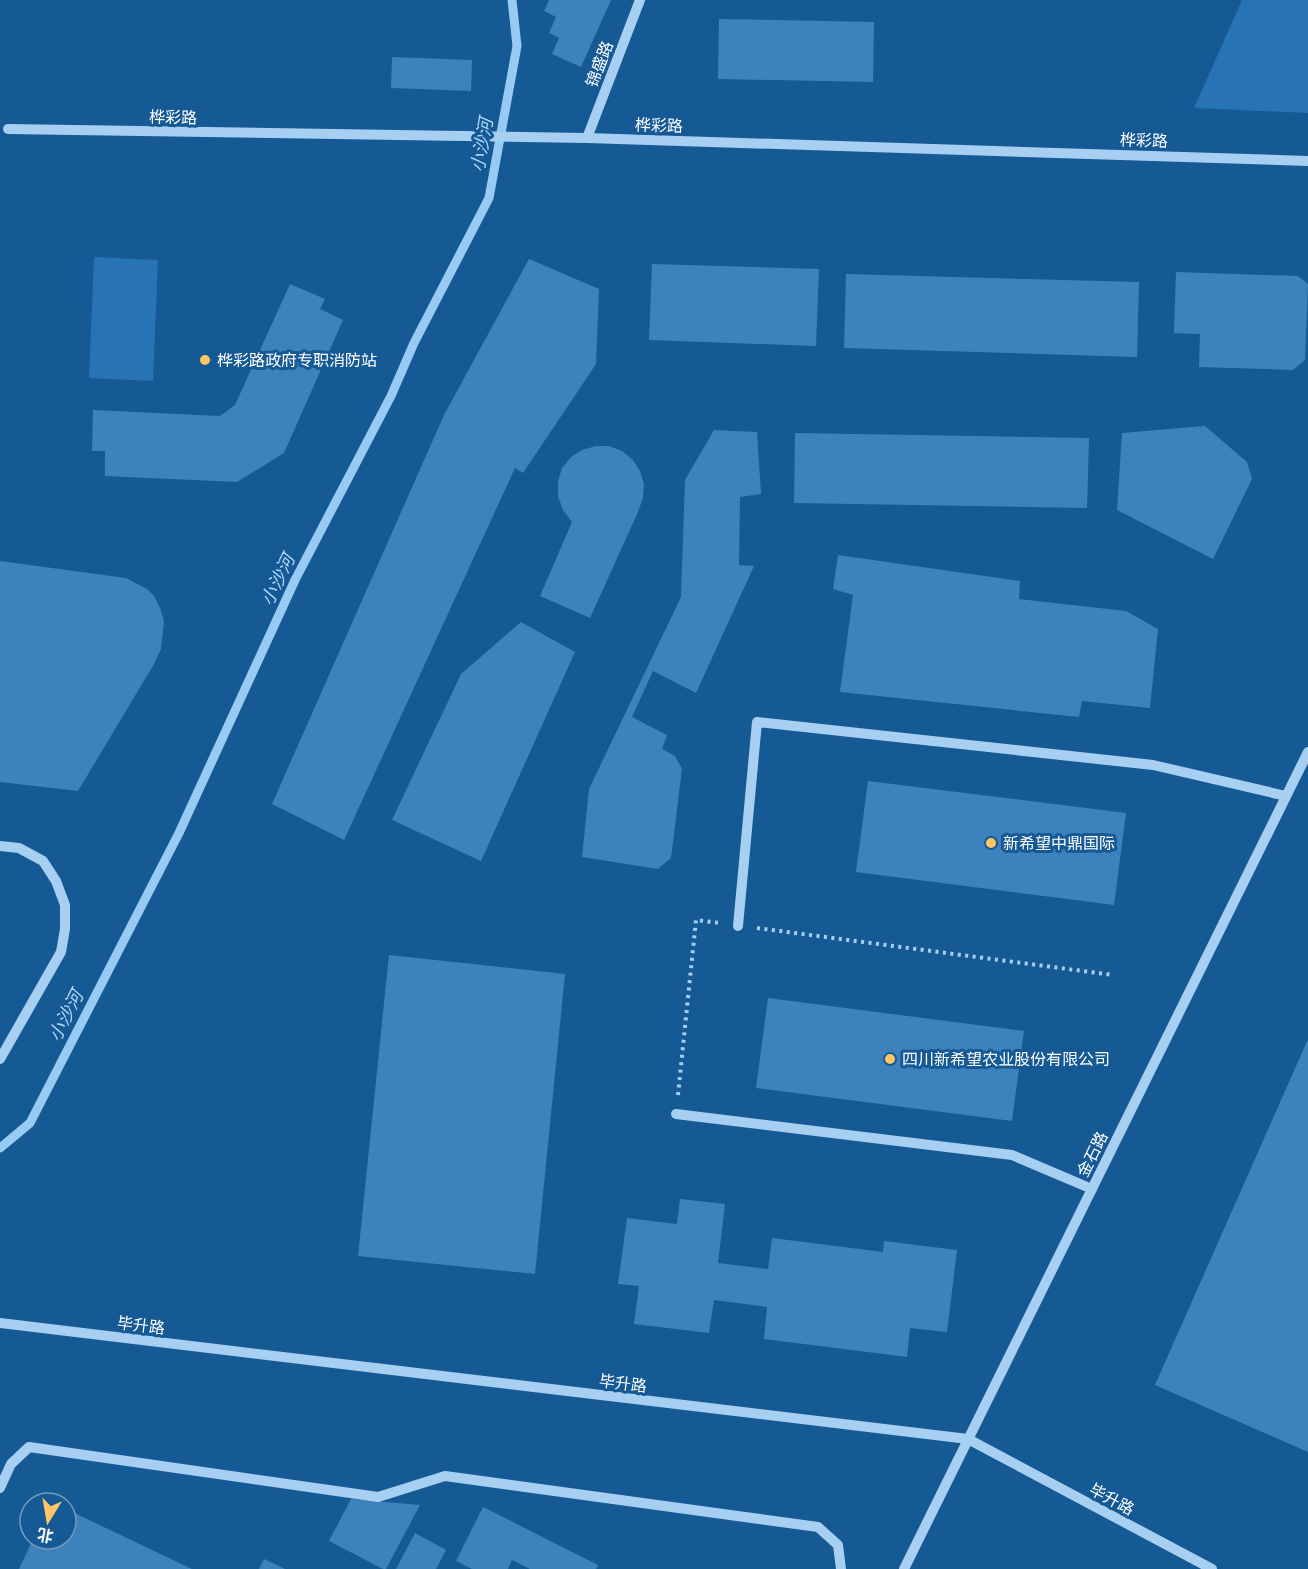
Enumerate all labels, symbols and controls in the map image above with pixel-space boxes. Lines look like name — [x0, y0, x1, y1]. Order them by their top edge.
street label: 锦盛路 — [582, 38, 617, 90]
street label: 桦彩路 — [149, 108, 197, 127]
water label: 小沙河 — [466, 114, 498, 173]
street label: 桦彩路 — [635, 115, 683, 136]
street label: 桦彩路 — [1120, 130, 1168, 151]
place label: 桦彩路政府专职消防站 — [217, 351, 377, 370]
marker: 桦彩路政府专职消防站 — [198, 353, 212, 367]
water label: 小沙河 — [256, 548, 301, 609]
place label: 新希望中鼎国际 — [1003, 834, 1115, 853]
marker: 新希望中鼎国际 — [984, 836, 998, 850]
water label: 小沙河 — [44, 984, 89, 1045]
place label: 四川新希望农业股份有限公司 — [902, 1050, 1110, 1069]
marker: 四川新希望农业股份有限公司 — [883, 1052, 897, 1066]
street label: 金石路 — [1073, 1128, 1112, 1180]
street label: 毕升路 — [116, 1313, 166, 1338]
street label: 毕升路 — [598, 1371, 648, 1396]
street label: 毕升路 — [1086, 1480, 1137, 1519]
north arrow — [18, 1491, 78, 1551]
text: 北 — [36, 1524, 55, 1546]

